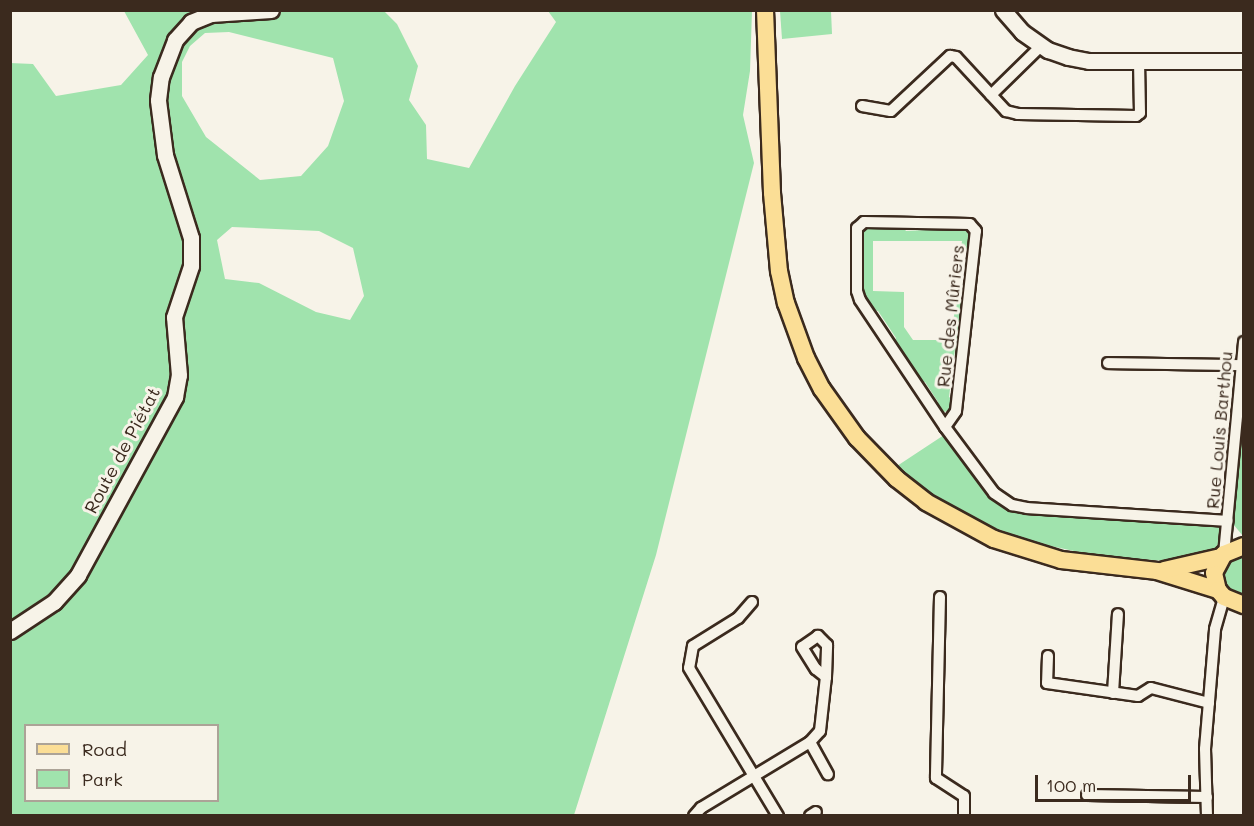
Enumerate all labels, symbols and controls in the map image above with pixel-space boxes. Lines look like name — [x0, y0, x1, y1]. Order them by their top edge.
street label: Rue des Mûriers — [932, 244, 968, 388]
street label: Rue Louis Barthou — [1201, 350, 1237, 510]
street label: Route de Piétat — [80, 383, 164, 517]
legend — [24, 724, 219, 802]
text: Road — [82, 737, 127, 761]
scale bar — [1038, 763, 1194, 801]
text: Park — [82, 767, 123, 791]
text: 100 m — [1046, 773, 1096, 797]

